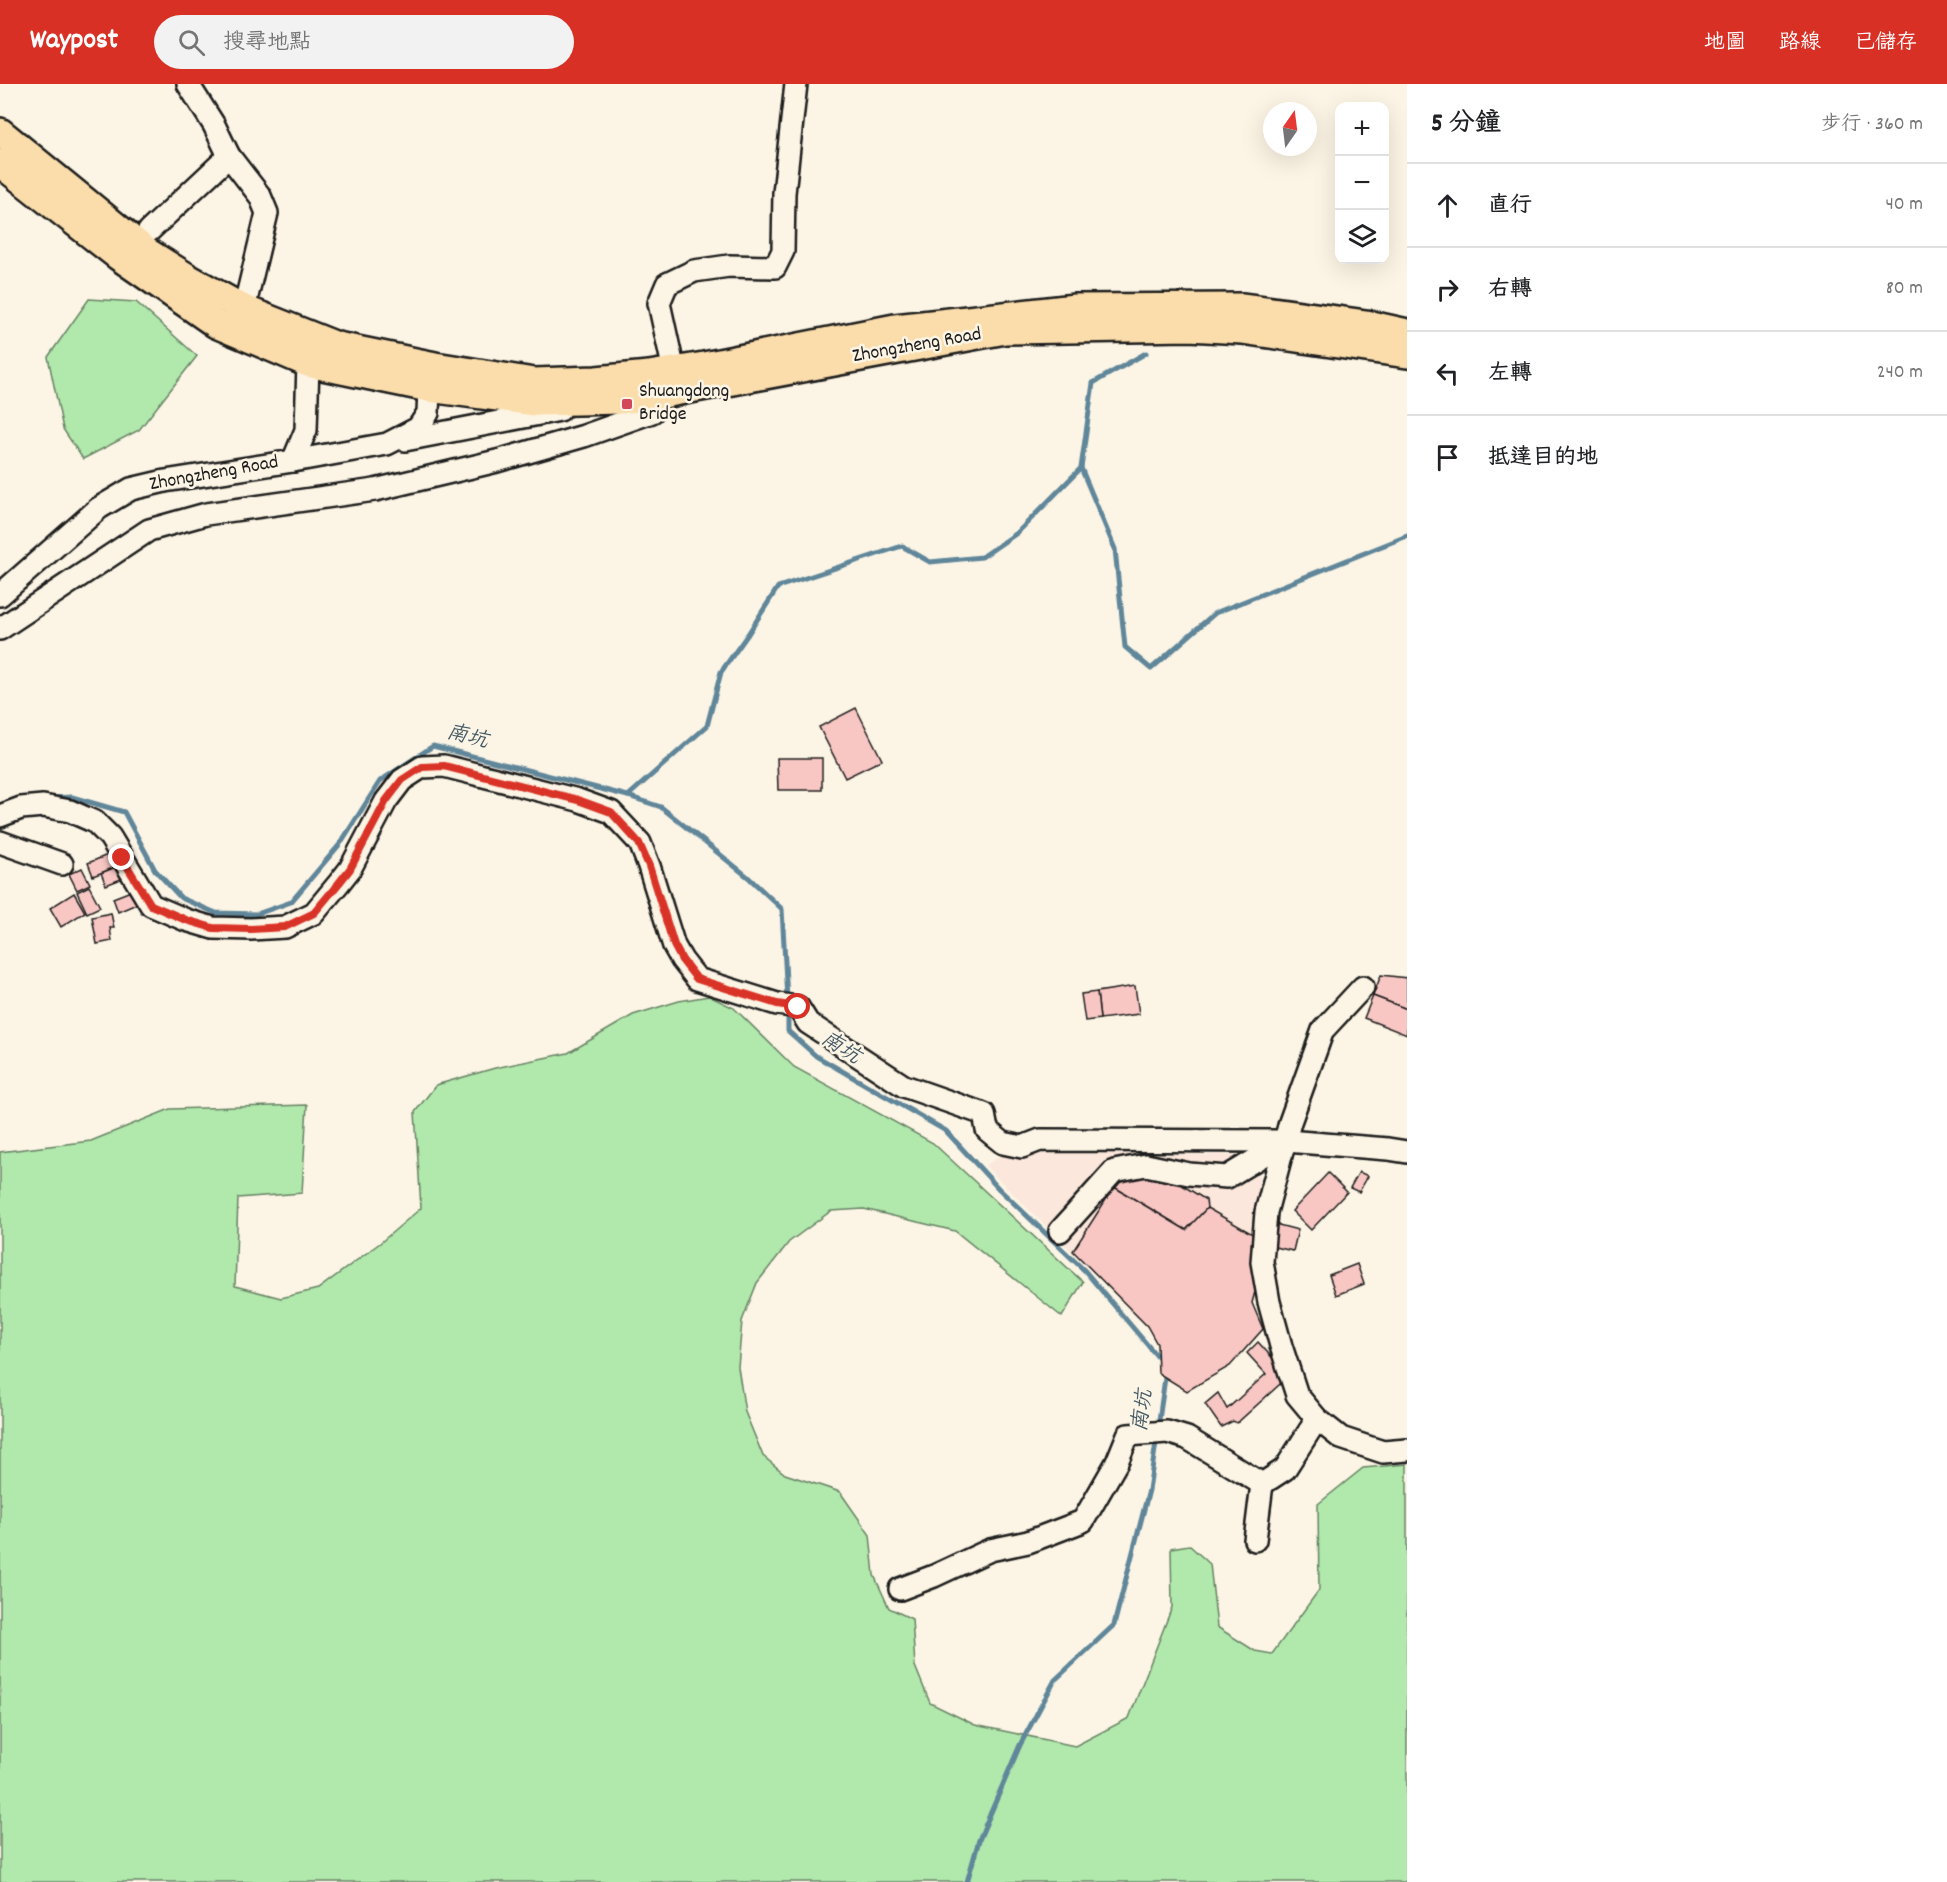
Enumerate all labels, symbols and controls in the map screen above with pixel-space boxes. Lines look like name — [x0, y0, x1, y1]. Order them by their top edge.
search box — [154, 15, 574, 69]
text: Waypost — [30, 22, 118, 62]
icon: search — [175, 26, 208, 59]
text: 搜尋地點 — [223, 28, 311, 59]
text: 地圖 — [1704, 29, 1746, 59]
text: 路線 — [1779, 29, 1821, 59]
text: 已儲存 — [1854, 29, 1917, 59]
north arrow — [1263, 102, 1317, 156]
map controls — [1335, 102, 1389, 264]
button: + — [1335, 102, 1389, 156]
text: 5 分鐘 — [1431, 106, 1501, 143]
text: 步行 · 360 m — [1821, 111, 1923, 139]
button: − — [1335, 156, 1389, 210]
icon: ahead — [1431, 189, 1464, 222]
text: 直行 — [1488, 191, 1532, 222]
text: 40 m — [1885, 191, 1923, 219]
button: layers — [1335, 210, 1389, 264]
icon: right — [1431, 273, 1464, 306]
text: 右轉 — [1488, 275, 1532, 306]
text: 80 m — [1886, 275, 1923, 303]
street label: Zhongzheng Road — [850, 321, 984, 371]
icon: left — [1431, 357, 1464, 390]
text: 左轉 — [1488, 359, 1532, 390]
text: 240 m — [1877, 359, 1923, 387]
place label: Shuangdong Bridge — [639, 378, 729, 429]
marker: Shuangdong Bridge — [620, 397, 634, 411]
icon: arrive — [1431, 441, 1464, 474]
text: 抵達目的地 — [1488, 443, 1598, 474]
street label: Zhongzheng Road — [147, 449, 281, 499]
water label: 南坑 — [443, 718, 493, 758]
route end — [108, 844, 134, 870]
route start — [784, 993, 810, 1019]
water label: 南坑 — [814, 1025, 867, 1074]
water label: 南坑 — [1126, 1386, 1162, 1434]

